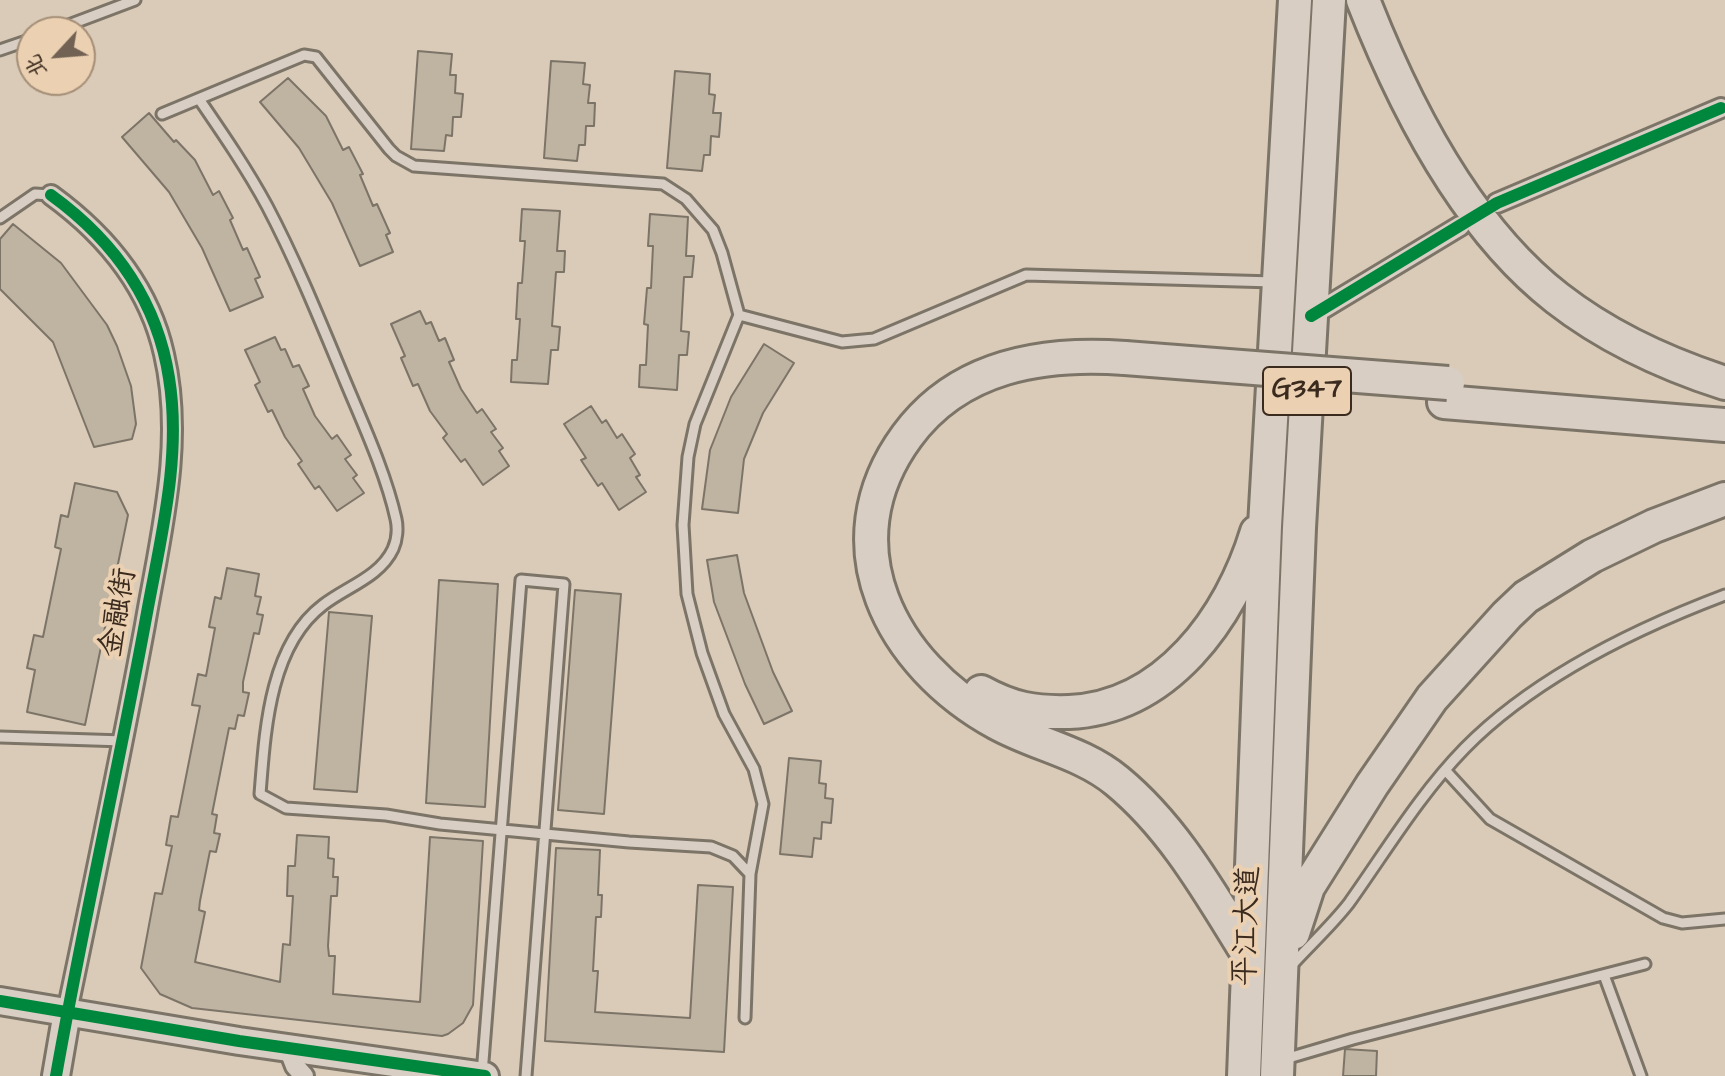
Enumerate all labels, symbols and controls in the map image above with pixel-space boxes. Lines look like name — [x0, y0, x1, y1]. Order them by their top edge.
north arrow — [16, 16, 96, 96]
text: 北 — [17, 49, 55, 83]
road number: G347 — [1263, 367, 1351, 415]
street label: 金融街 — [94, 566, 146, 660]
street label: 平江大道 — [1229, 865, 1269, 987]

